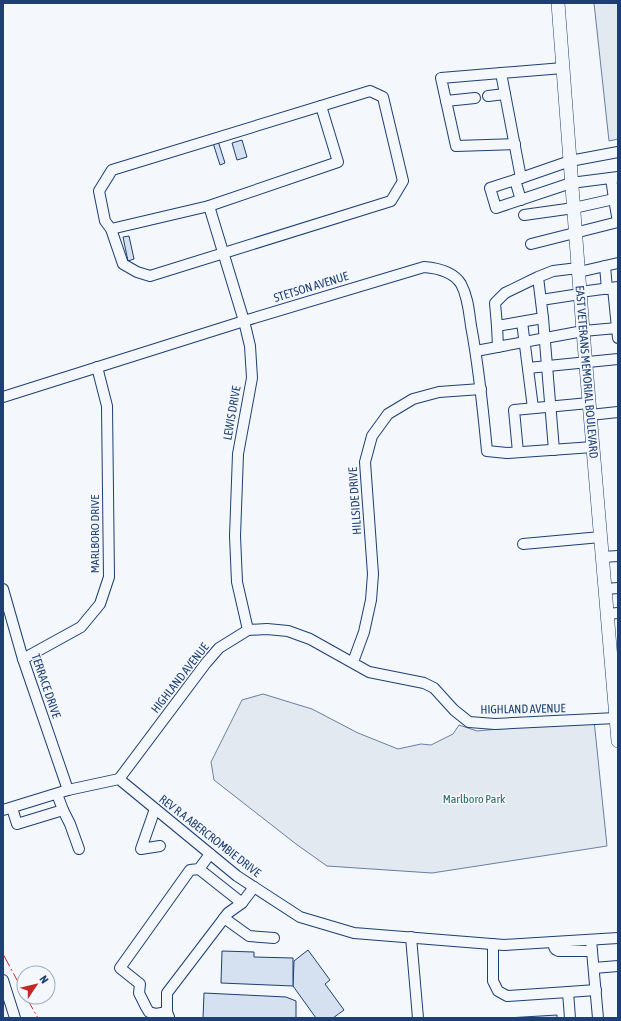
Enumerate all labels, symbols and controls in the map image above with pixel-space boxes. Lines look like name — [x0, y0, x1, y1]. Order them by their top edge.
street label: STETSON AVENUE — [272, 269, 350, 305]
street label: EAST VETERANS MEMORIAL BOULEVARD — [573, 285, 601, 459]
street label: LEWIS DRIVE — [220, 385, 244, 441]
street label: HILLSIDE DRIVE — [346, 467, 364, 535]
street label: MARLBORO DRIVE — [88, 495, 102, 573]
street label: HIGHLAND AVENUE — [148, 640, 212, 716]
street label: TERRACE DRIVE — [28, 652, 64, 720]
street label: HIGHLAND AVENUE — [480, 701, 566, 717]
street label: REV R A ABERCROMBIE DRIVE — [156, 792, 264, 880]
park label: Marlboro Park — [443, 792, 506, 806]
north arrow — [16, 965, 56, 1005]
text: N — [37, 973, 51, 985]

